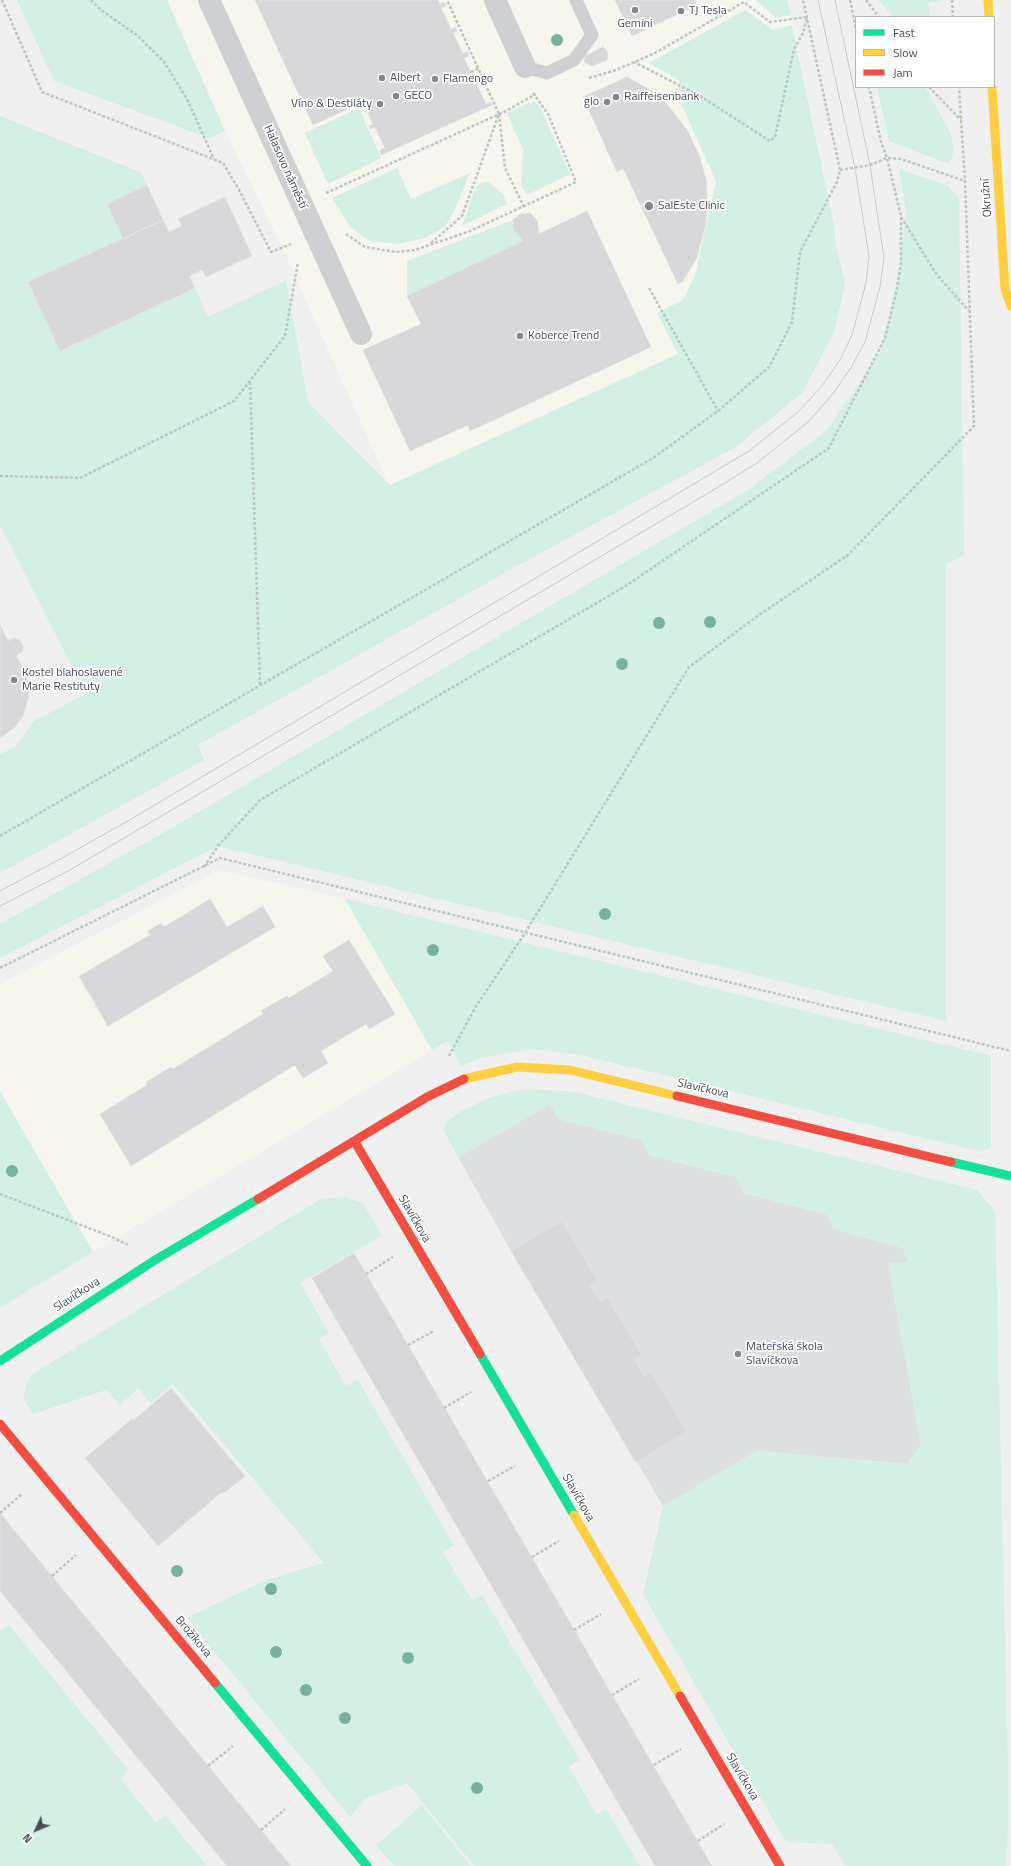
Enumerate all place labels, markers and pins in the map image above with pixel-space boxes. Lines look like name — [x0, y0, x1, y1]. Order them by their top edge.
place label: TJ Tesla — [689, 4, 727, 18]
marker: Gemini — [630, 5, 640, 15]
marker: TJ Tesla — [676, 6, 686, 16]
place label: Gemini — [617, 17, 653, 31]
place label: Albert — [390, 71, 421, 85]
place label: Flamengo — [443, 72, 493, 86]
marker: Albert — [377, 73, 387, 83]
marker: Flamengo — [430, 74, 440, 84]
place label: GECO — [404, 89, 432, 103]
place label: Raiffeisenbank — [624, 90, 699, 104]
marker: GECO — [391, 91, 401, 101]
marker: Raiffeisenbank — [611, 92, 621, 102]
place label: glo — [584, 95, 599, 109]
place label: Víno & Destiláty — [291, 97, 372, 111]
marker: glo — [602, 97, 612, 107]
marker: Víno & Destiláty — [375, 99, 385, 109]
place label: SalEste Clinic — [658, 199, 725, 213]
marker: SalEste Clinic — [643, 200, 655, 212]
place label: Koberce Trend — [528, 329, 599, 343]
marker: Koberce Trend — [515, 331, 525, 341]
place label: Kostel blahoslavené Marie Restituty — [22, 666, 123, 694]
marker: Kostel blahoslavené Marie Restituty — [9, 675, 19, 685]
place label: Mateřská škola Slavíčkova — [746, 1340, 823, 1368]
marker: Mateřská škola Slavíčkova — [733, 1349, 743, 1359]

